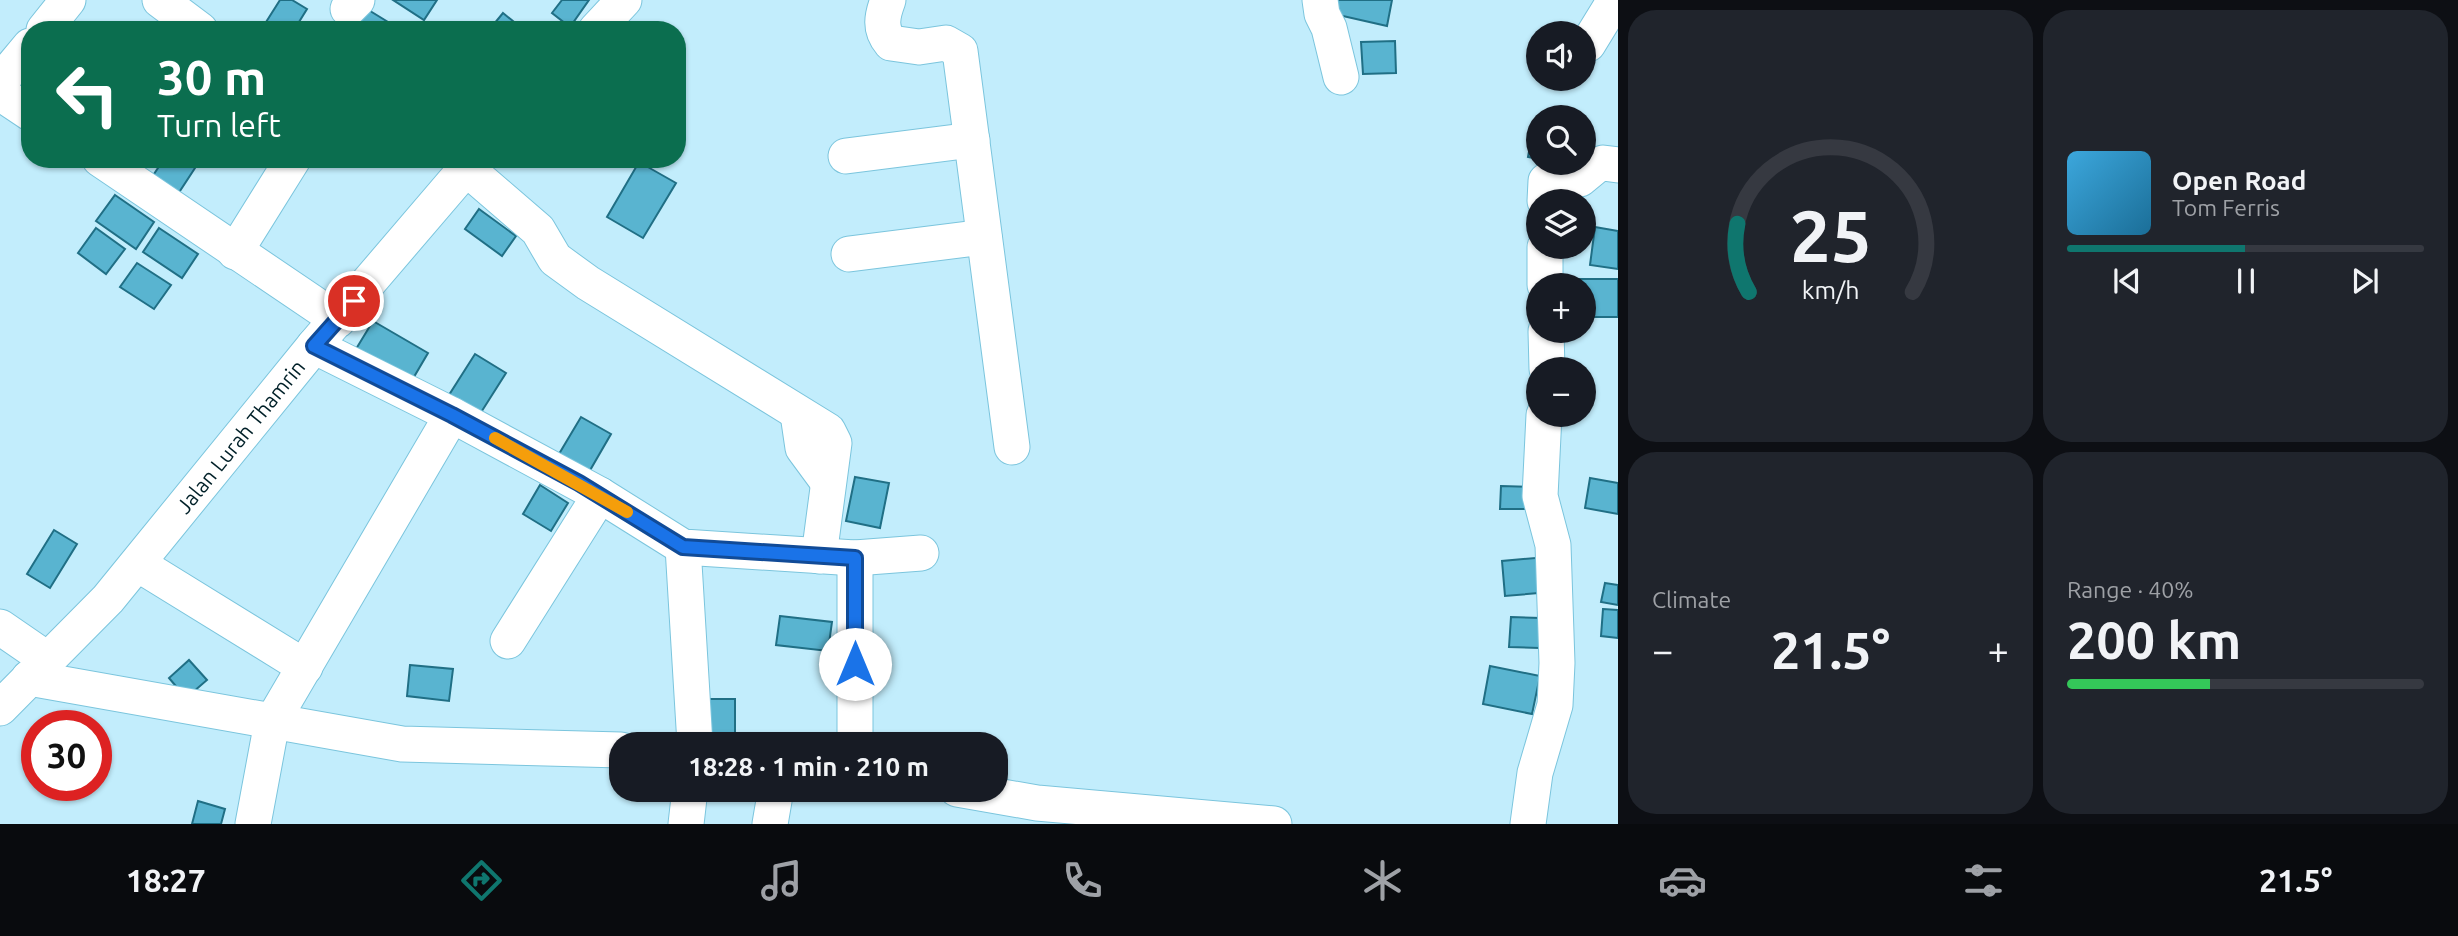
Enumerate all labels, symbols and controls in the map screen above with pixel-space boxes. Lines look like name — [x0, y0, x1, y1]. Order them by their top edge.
map controls — [1526, 21, 1596, 427]
button: sound — [1526, 21, 1596, 91]
icon: left — [42, 49, 133, 140]
text: 30 m — [157, 49, 266, 104]
button: search — [1526, 105, 1596, 175]
text: Turn left — [157, 107, 281, 143]
text: Open Road — [2172, 166, 2306, 195]
button: layers — [1526, 189, 1596, 259]
text: 25 — [1789, 194, 1872, 276]
text: Tom Ferris — [2172, 195, 2280, 220]
icon: previous — [2108, 262, 2146, 300]
icon: pause — [2227, 262, 2265, 300]
icon: next — [2346, 262, 2384, 300]
pin — [324, 271, 384, 331]
button: + — [1526, 273, 1596, 343]
text: km/h — [1802, 276, 1859, 304]
icon: arrive — [335, 282, 373, 320]
street label: Jalan Lurah Thamrin — [171, 355, 309, 518]
button: − — [1526, 357, 1596, 427]
text: Range · 40% — [2067, 577, 2194, 602]
text: Climate — [1652, 587, 1731, 612]
text: 200 km — [2067, 611, 2241, 669]
text: 21.5° — [1771, 621, 1890, 679]
position arrow — [818, 627, 892, 701]
text: − — [1652, 629, 1673, 671]
text: + — [1988, 629, 2009, 671]
speed limit sign: 30 — [21, 710, 112, 801]
text: 18:28 · 1 min · 210 m — [688, 752, 929, 781]
icon: directions — [457, 856, 506, 905]
icon: music — [757, 856, 806, 905]
icon: phone — [1058, 856, 1107, 905]
icon: climate — [1358, 856, 1407, 905]
icon: car — [1658, 856, 1707, 905]
icon: filters — [1959, 856, 2008, 905]
text: 18:27 — [126, 862, 206, 898]
text: 21.5° — [2259, 862, 2332, 898]

